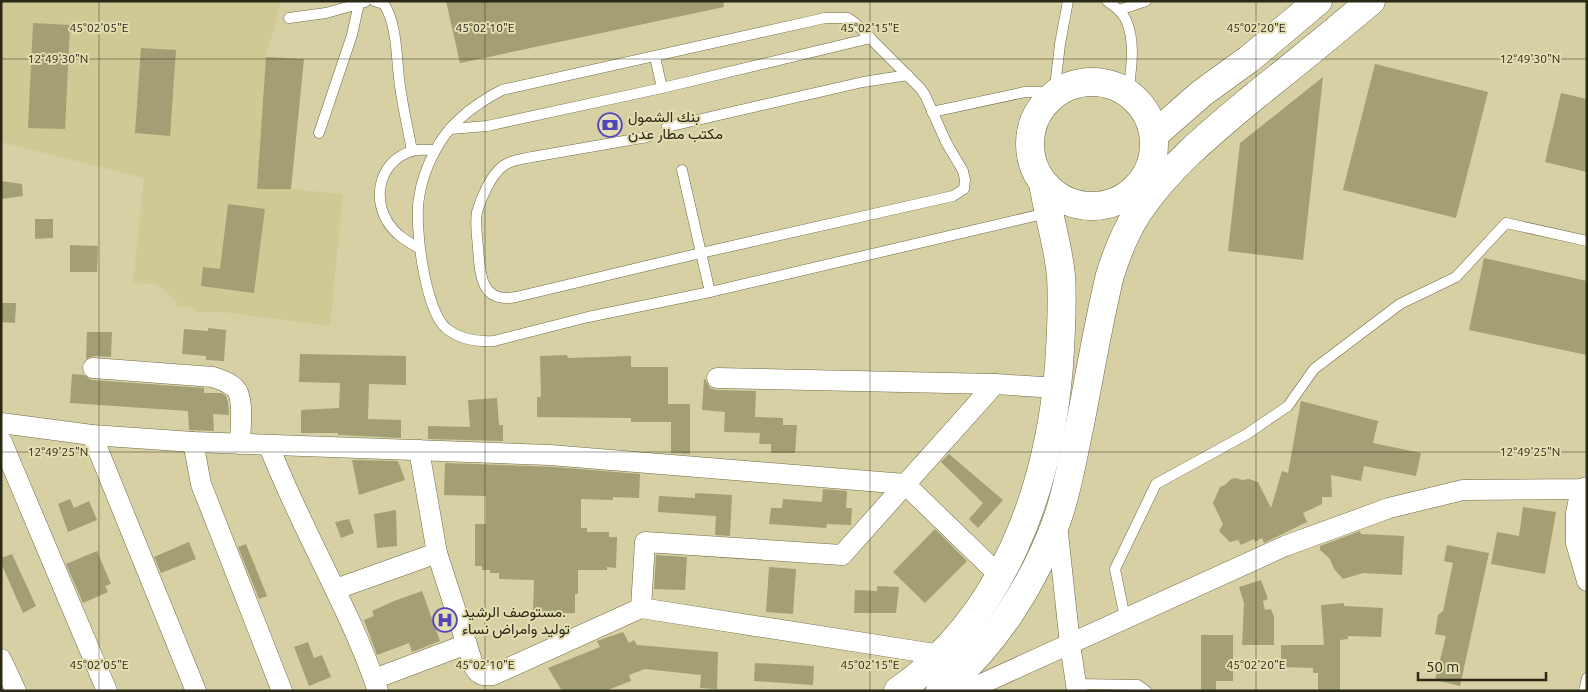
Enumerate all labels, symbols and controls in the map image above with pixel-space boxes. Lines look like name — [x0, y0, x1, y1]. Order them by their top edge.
text: 45°02'05"E — [70, 21, 129, 34]
text: 45°02'10"E — [456, 21, 515, 34]
text: 45°02'15"E — [841, 21, 900, 34]
text: 45°02'20"E — [1227, 21, 1286, 34]
text: 12°49'30"N — [28, 52, 88, 65]
text: 12°49'30"N — [1500, 52, 1560, 65]
place label: بنك الشمول مكتب مطار عدن — [628, 108, 723, 143]
bank icon: بنك الشمول مكتب مطار عدن — [597, 112, 623, 138]
text: 12°49'25"N — [28, 445, 88, 458]
text: 12°49'25"N — [1500, 445, 1560, 458]
place label: مستوصف الرشيد. توليد وامراض نساء — [462, 603, 570, 639]
hospital icon: مستوصف الرشيد. توليد وامراض نساء — [432, 607, 458, 633]
scale bar — [1418, 650, 1546, 682]
text: 45°02'05"E — [70, 658, 129, 671]
text: 45°02'10"E — [456, 658, 515, 671]
text: 45°02'15"E — [841, 658, 900, 671]
text: 45°02'20"E — [1227, 658, 1286, 671]
text: 50 m — [1426, 658, 1459, 675]

